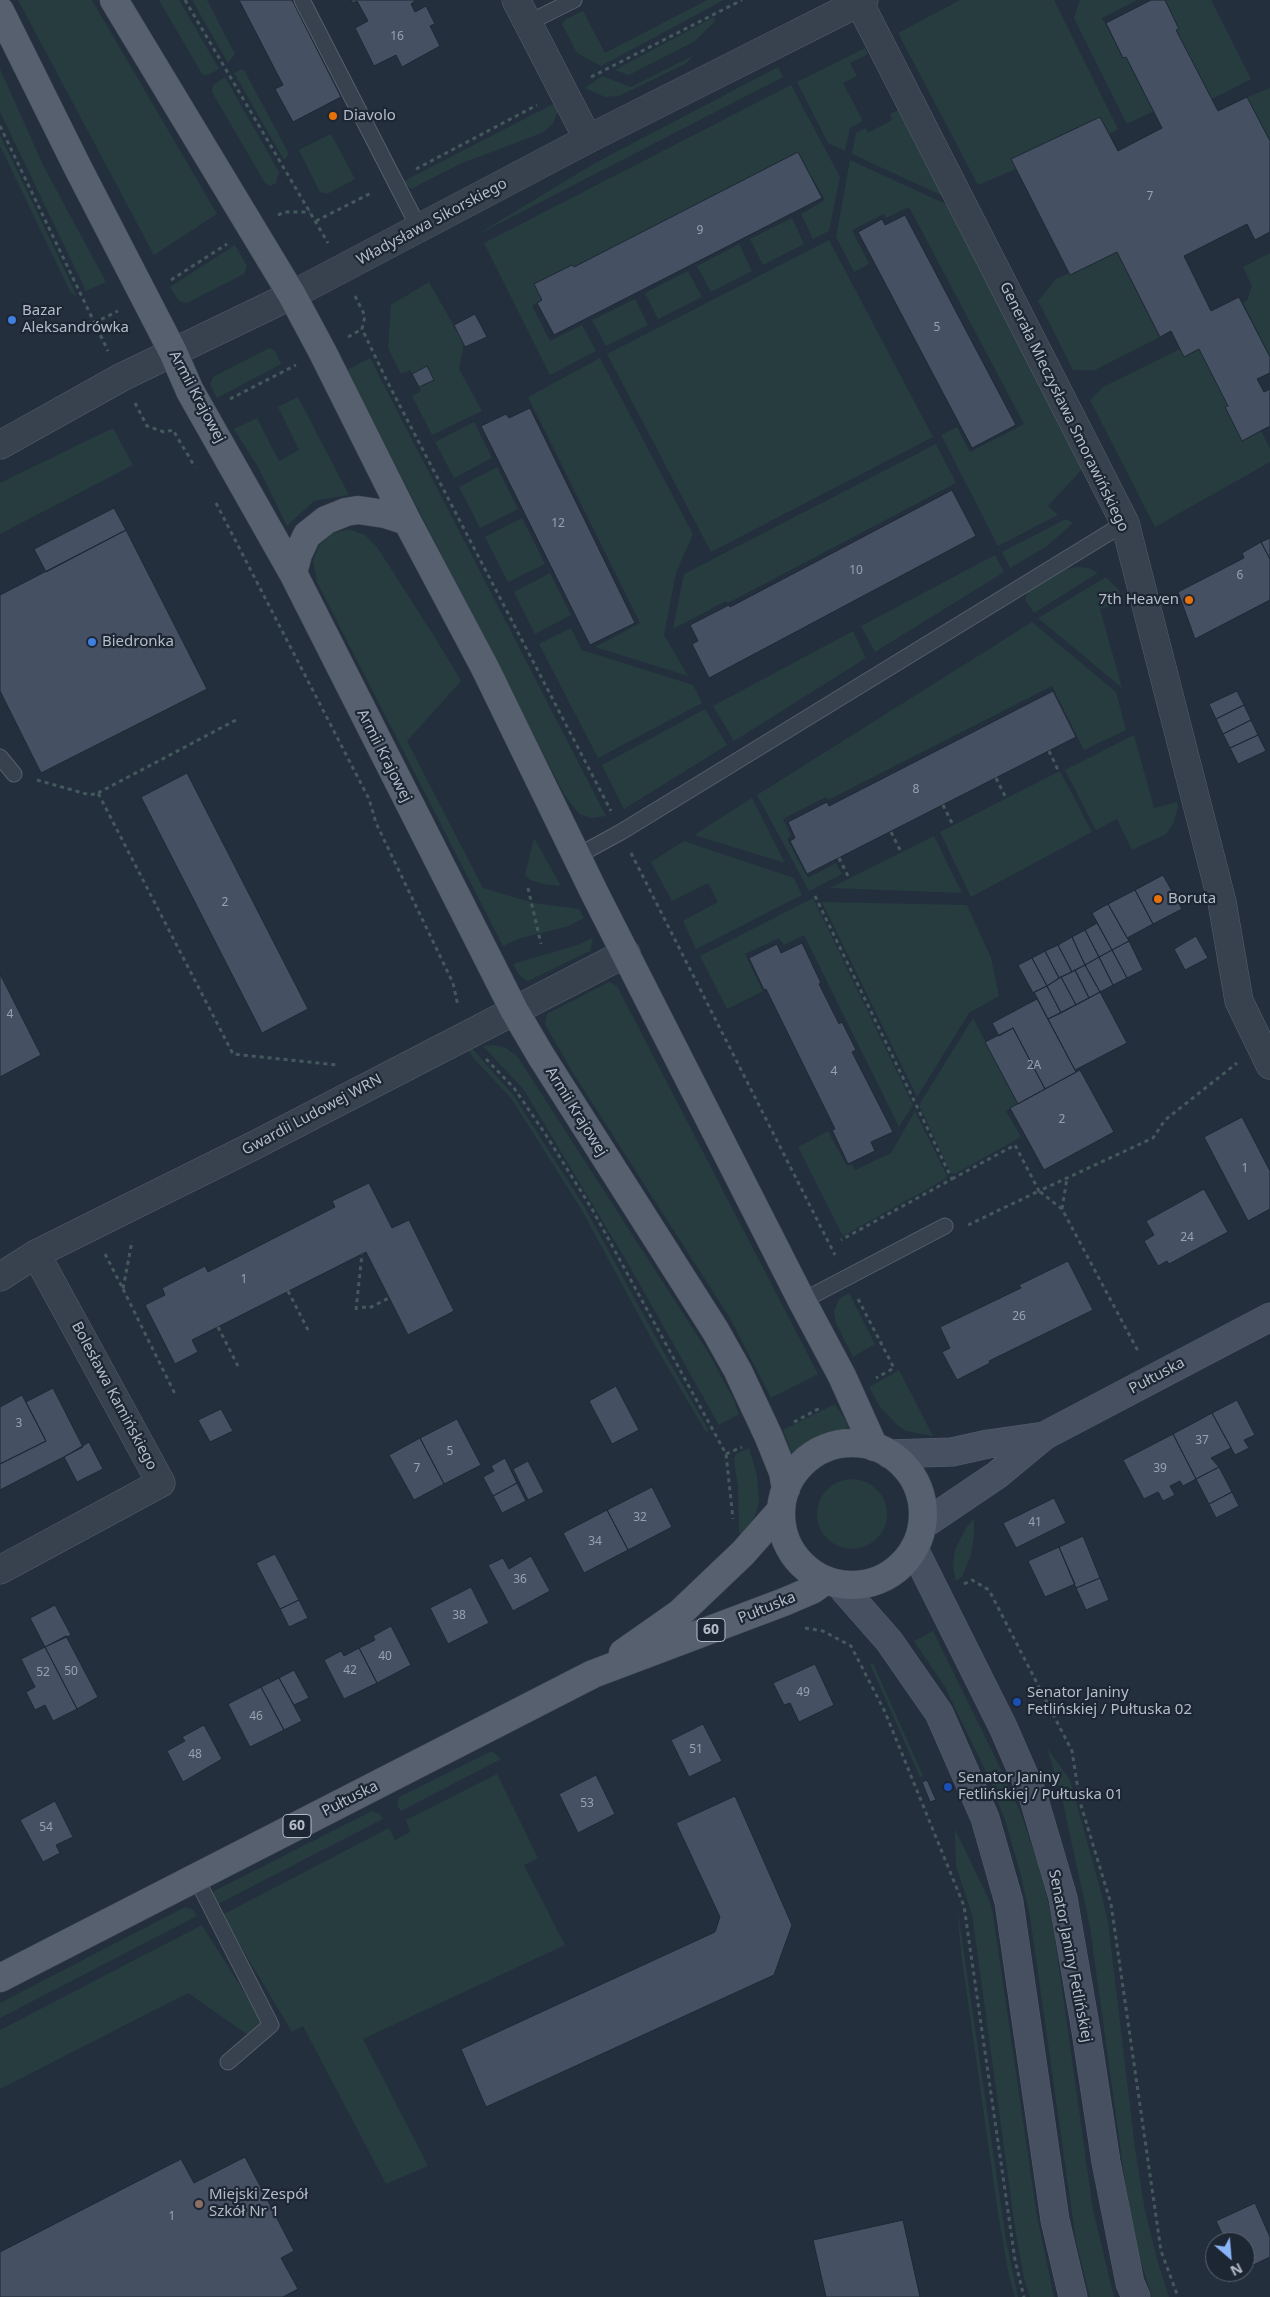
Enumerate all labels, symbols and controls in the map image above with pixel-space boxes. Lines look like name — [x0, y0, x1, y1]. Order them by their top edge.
house number: 16 — [390, 30, 404, 44]
place label: Diavolo — [343, 107, 396, 125]
marker: Diavolo — [327, 110, 339, 122]
street label: Władysława Sikorskiego — [354, 175, 510, 269]
house number: 7 — [1147, 190, 1153, 204]
house number: 9 — [697, 224, 703, 238]
street label: Generała Mieczysława Smorawińskiego — [996, 279, 1132, 535]
place label: Bazar Aleksandrówka — [22, 302, 129, 337]
marker: Bazar Aleksandrówka — [6, 314, 18, 326]
house number: 5 — [934, 321, 940, 335]
street label: Armii Krajowej — [165, 348, 229, 446]
house number: 12 — [551, 517, 565, 531]
house number: 10 — [849, 564, 863, 578]
house number: 6 — [1237, 569, 1243, 583]
place label: 7th Heaven — [1098, 591, 1179, 609]
marker: 7th Heaven — [1183, 594, 1195, 606]
place label: Biedronka — [102, 633, 174, 651]
marker: Biedronka — [86, 636, 98, 648]
street label: Armii Krajowej — [353, 707, 415, 805]
house number: 8 — [913, 783, 919, 797]
place label: Boruta — [1168, 890, 1216, 908]
marker: Boruta — [1152, 893, 1164, 905]
house number: 2 — [222, 896, 228, 910]
house number: 4 — [7, 1008, 13, 1022]
house number: 2A — [1027, 1059, 1041, 1073]
street label: Armii Krajowej — [541, 1064, 611, 1160]
house number: 4 — [831, 1065, 837, 1079]
street label: Gwardii Ludowej WRN — [239, 1071, 385, 1159]
house number: 2 — [1059, 1113, 1065, 1127]
house number: 1 — [1242, 1162, 1248, 1176]
house number: 24 — [1180, 1231, 1194, 1245]
house number: 1 — [241, 1273, 247, 1287]
house number: 26 — [1012, 1310, 1026, 1324]
street label: Bolesława Kamińskiego — [67, 1319, 161, 1473]
street label: Pułtuska — [1126, 1354, 1188, 1398]
house number: 3 — [16, 1417, 22, 1431]
house number: 37 — [1195, 1434, 1209, 1448]
house number: 5 — [447, 1445, 453, 1459]
house number: 7 — [414, 1462, 420, 1476]
house number: 39 — [1153, 1462, 1167, 1476]
house number: 32 — [633, 1511, 647, 1525]
house number: 41 — [1028, 1516, 1042, 1530]
house number: 34 — [588, 1535, 602, 1549]
house number: 36 — [513, 1573, 527, 1587]
street label: Pułtuska — [736, 1588, 798, 1628]
house number: 38 — [452, 1609, 466, 1623]
road number: 60 — [697, 1618, 725, 1642]
house number: 40 — [378, 1650, 392, 1664]
house number: 42 — [343, 1664, 357, 1678]
house number: 50 — [64, 1665, 78, 1679]
house number: 52 — [36, 1666, 50, 1680]
place label: Senator Janiny Fetlińskiej / Pułtuska 02 — [1027, 1684, 1192, 1719]
house number: 49 — [796, 1686, 810, 1700]
marker: Senator Janiny Fetlińskiej / Pułtuska 02 — [1011, 1696, 1023, 1708]
house number: 46 — [249, 1710, 263, 1724]
house number: 51 — [689, 1743, 703, 1757]
house number: 48 — [188, 1748, 202, 1762]
place label: Senator Janiny Fetlińskiej / Pułtuska 01 — [958, 1769, 1123, 1804]
street label: Pułtuska — [319, 1777, 381, 1821]
marker: Senator Janiny Fetlińskiej / Pułtuska 01 — [942, 1781, 954, 1793]
house number: 53 — [580, 1797, 594, 1811]
road number: 60 — [283, 1814, 311, 1838]
house number: 54 — [39, 1821, 53, 1835]
street label: Senator Janiny Fetlińskiej — [1044, 1868, 1096, 2044]
place label: Miejski Zespół Szkół Nr 1 — [209, 2186, 308, 2221]
marker: Miejski Zespół Szkół Nr 1 — [193, 2198, 205, 2210]
house number: 1 — [169, 2210, 175, 2224]
north arrow — [1205, 2232, 1255, 2282]
text: N — [1227, 2259, 1246, 2281]

